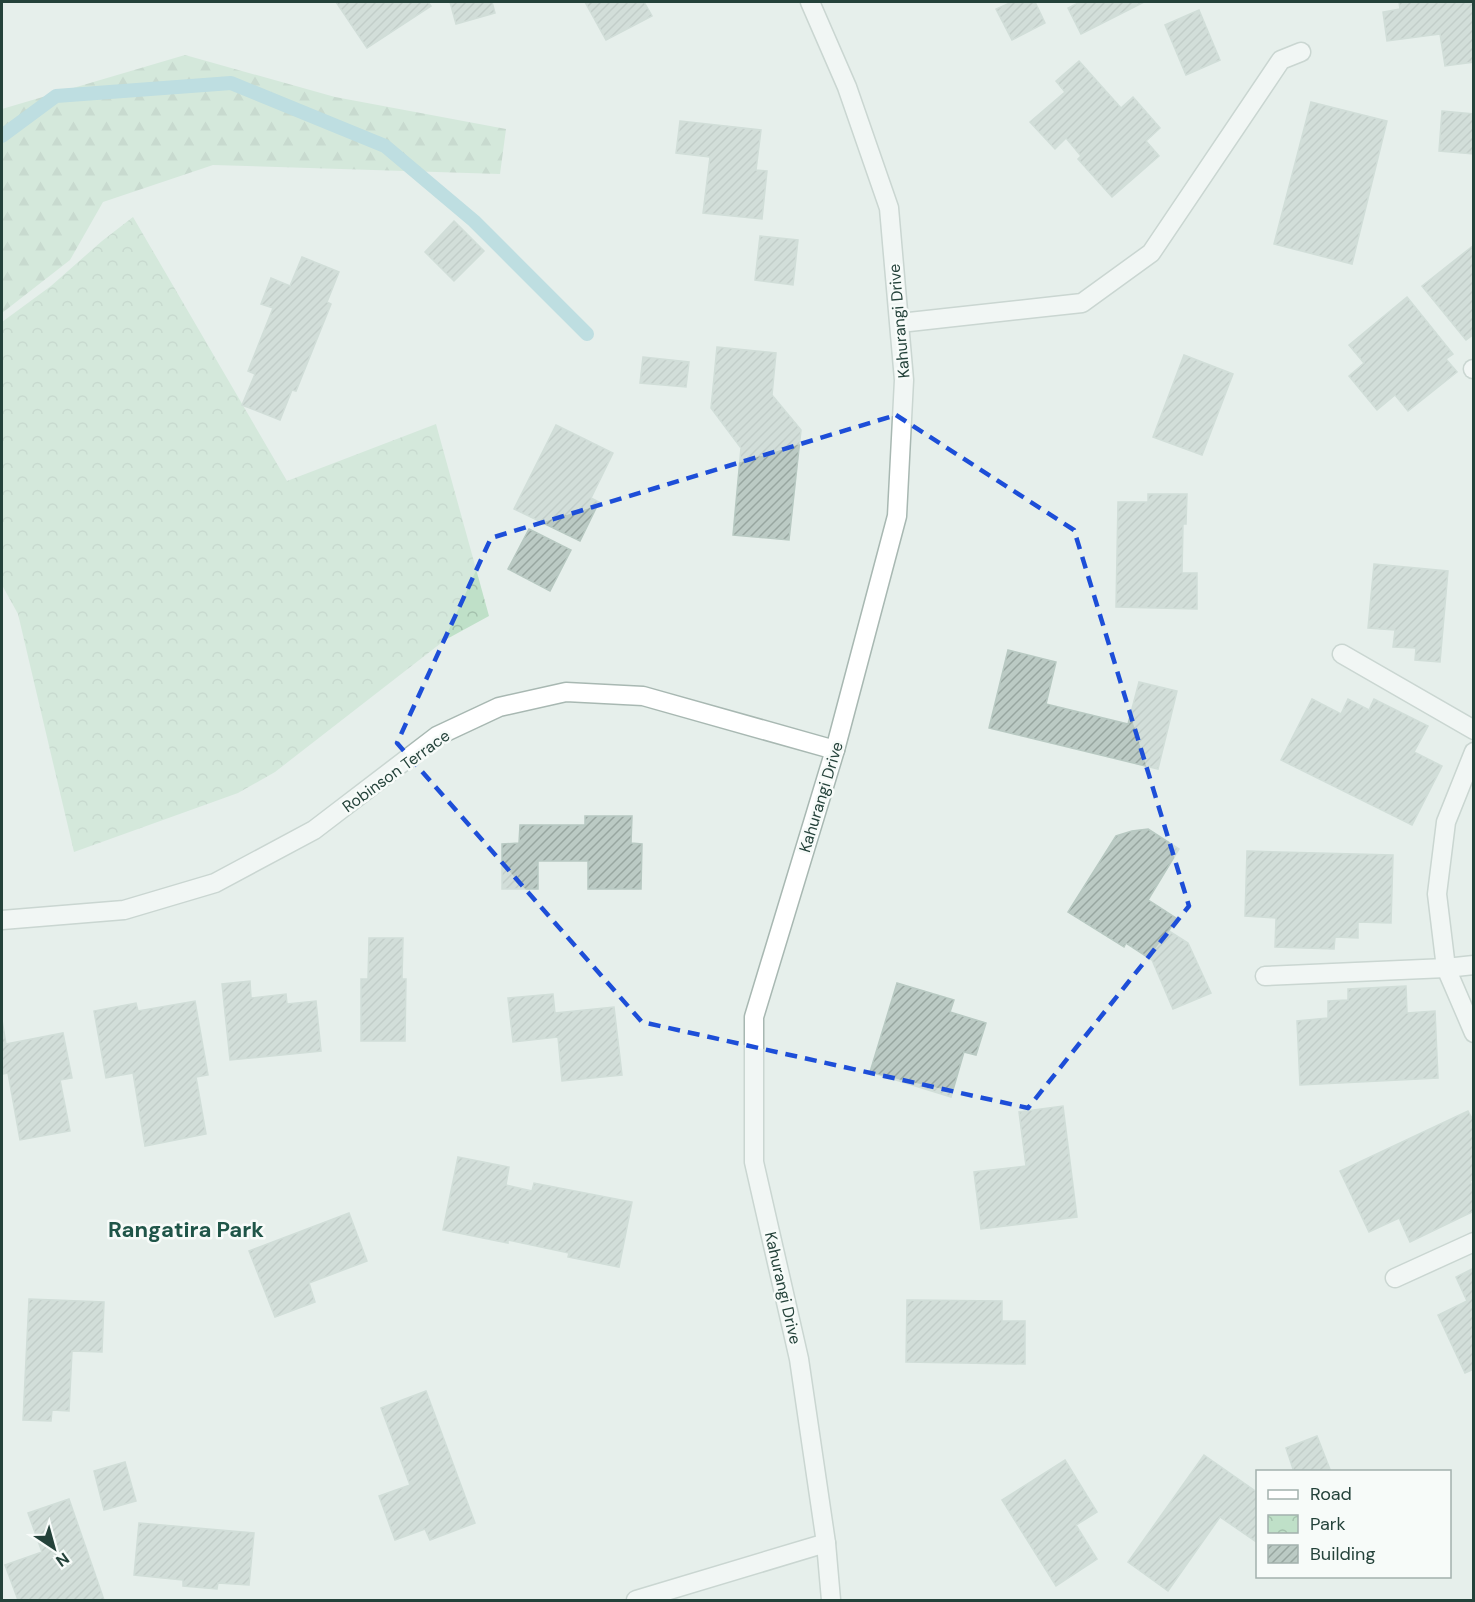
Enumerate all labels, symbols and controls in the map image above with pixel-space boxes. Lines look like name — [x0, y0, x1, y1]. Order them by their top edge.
street label: Kahurangi Drive — [884, 263, 914, 379]
street label: Robinson Terrace — [338, 725, 454, 817]
street label: Kahurangi Drive — [794, 739, 848, 855]
district label: Rangatira Park — [108, 1215, 264, 1244]
street label: Kahurangi Drive — [760, 1230, 806, 1346]
legend — [1256, 1470, 1451, 1578]
text: Road — [1310, 1482, 1352, 1506]
text: Park — [1310, 1512, 1346, 1536]
north arrow — [24, 1518, 84, 1578]
text: Building — [1310, 1542, 1375, 1566]
text: N — [52, 1548, 73, 1572]

